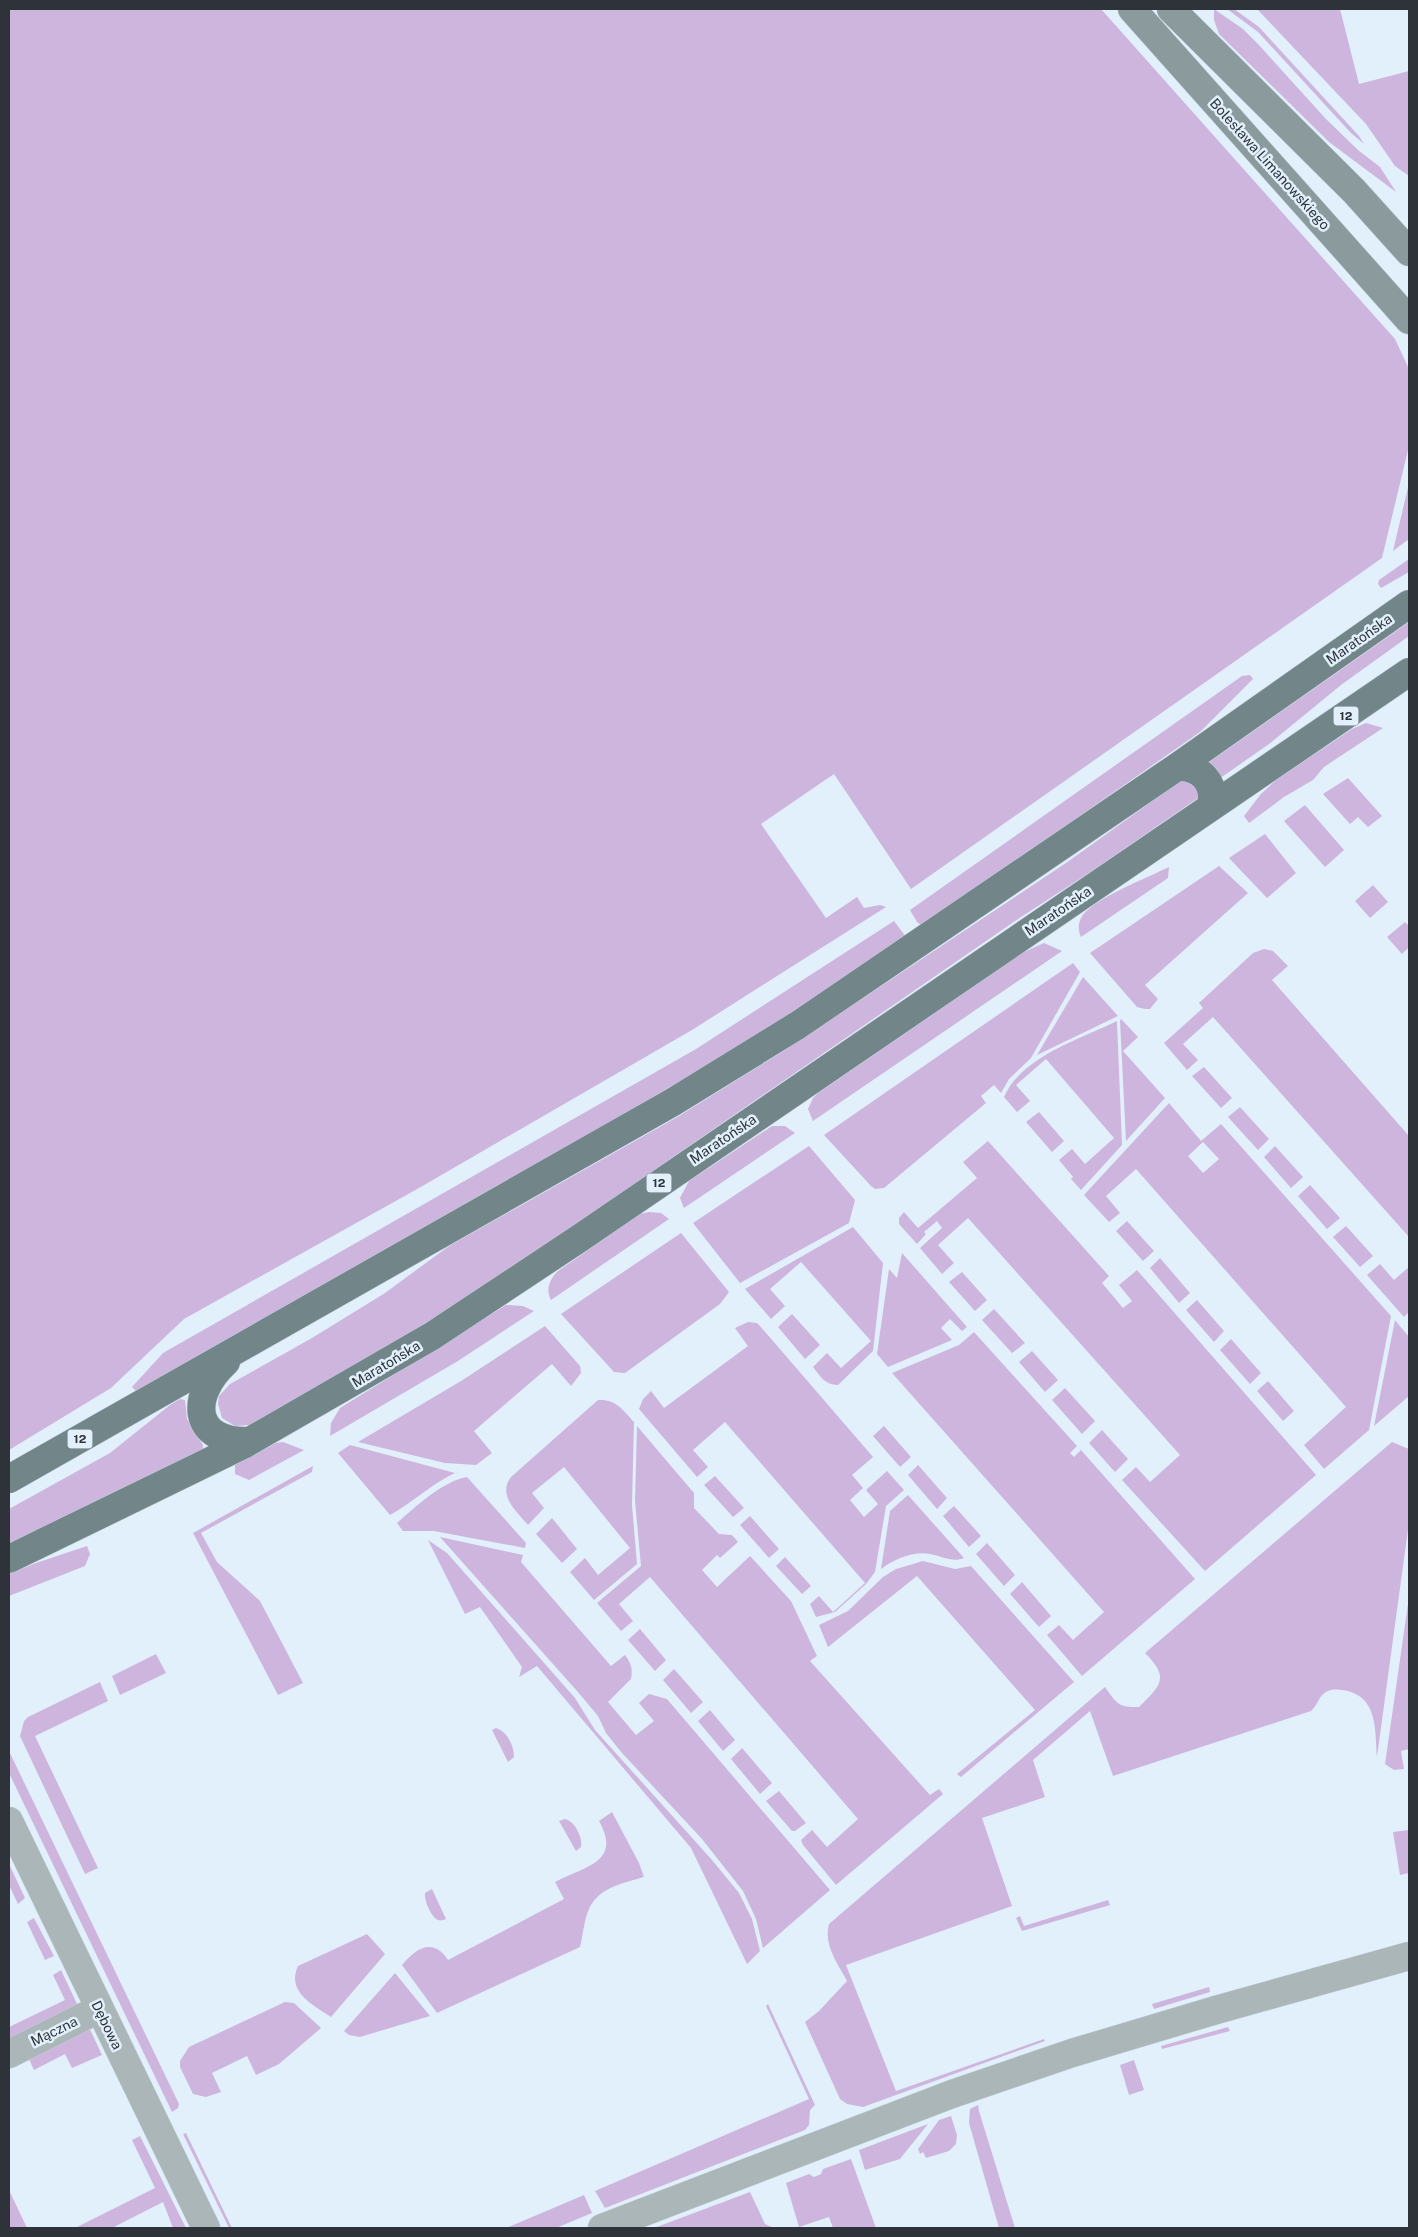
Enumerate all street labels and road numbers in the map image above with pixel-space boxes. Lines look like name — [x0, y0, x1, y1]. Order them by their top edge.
street label: Bolesława Limanowskiego — [1207, 95, 1333, 233]
street label: Maratońska — [1323, 611, 1395, 667]
road number: 12 — [1334, 706, 1358, 726]
street label: Maratońska — [1022, 883, 1094, 939]
street label: Maratońska — [687, 1111, 759, 1167]
road number: 12 — [646, 1174, 672, 1192]
street label: Maratońska — [349, 1337, 423, 1391]
road number: 12 — [68, 1430, 92, 1448]
street label: Dębowa — [88, 1998, 126, 2052]
street label: Mączna — [28, 2013, 80, 2049]

